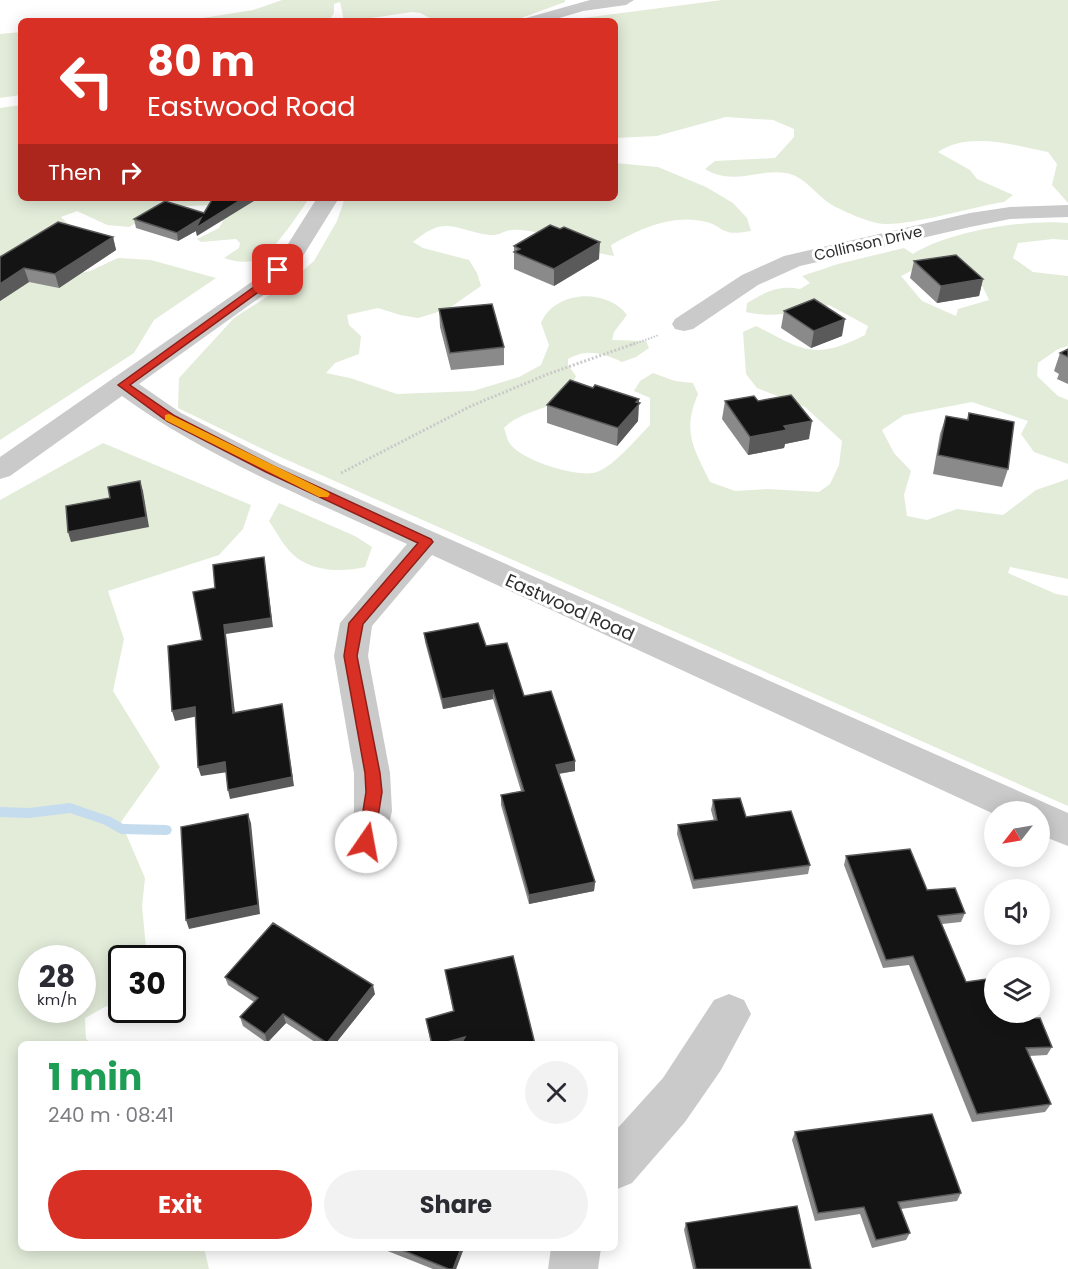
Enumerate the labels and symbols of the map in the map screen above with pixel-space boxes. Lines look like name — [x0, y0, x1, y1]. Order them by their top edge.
street label: Collinson Drive — [812, 220, 924, 266]
pin — [252, 244, 303, 295]
street label: Eastwood Road — [501, 567, 639, 647]
north arrow — [984, 801, 1050, 867]
position arrow — [334, 810, 398, 874]
speed limit sign: 30 — [108, 945, 186, 1023]

